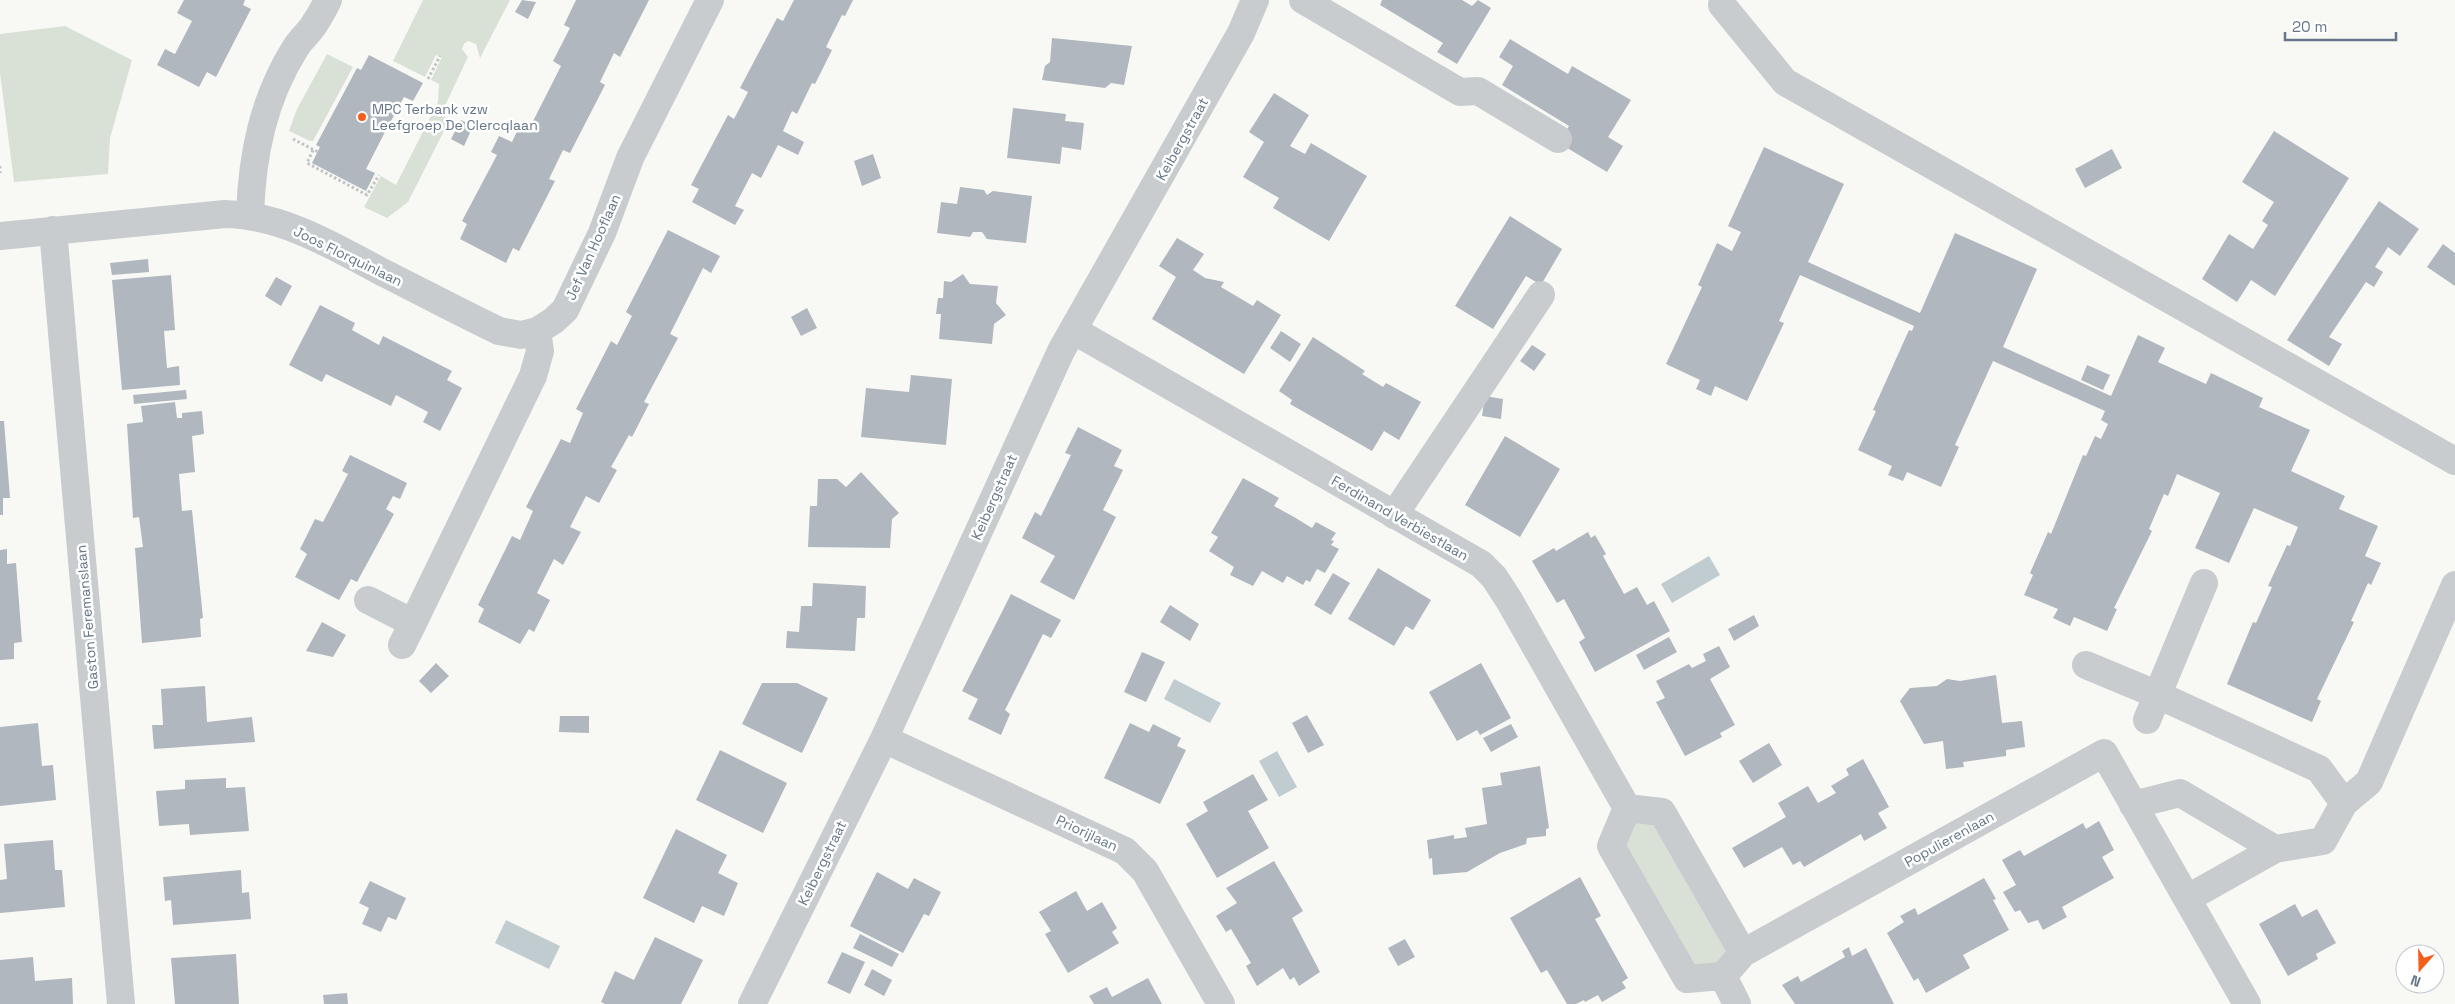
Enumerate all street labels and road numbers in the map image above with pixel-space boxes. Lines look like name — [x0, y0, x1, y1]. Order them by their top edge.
street label: Keibergstraat — [1152, 94, 1212, 184]
street label: Jef Van Hooflaan — [562, 191, 624, 303]
street label: Joos Florquinlaan — [291, 222, 405, 290]
street label: Keibergstraat — [967, 451, 1021, 543]
street label: Ferdinand Verbiestlaan — [1328, 471, 1472, 565]
street label: Gaston Feremanslaan — [72, 544, 102, 690]
street label: Populierenlaan — [1901, 807, 1997, 871]
street label: Priorijlaan — [1053, 811, 1121, 855]
street label: Keibergstraat — [794, 818, 850, 908]

